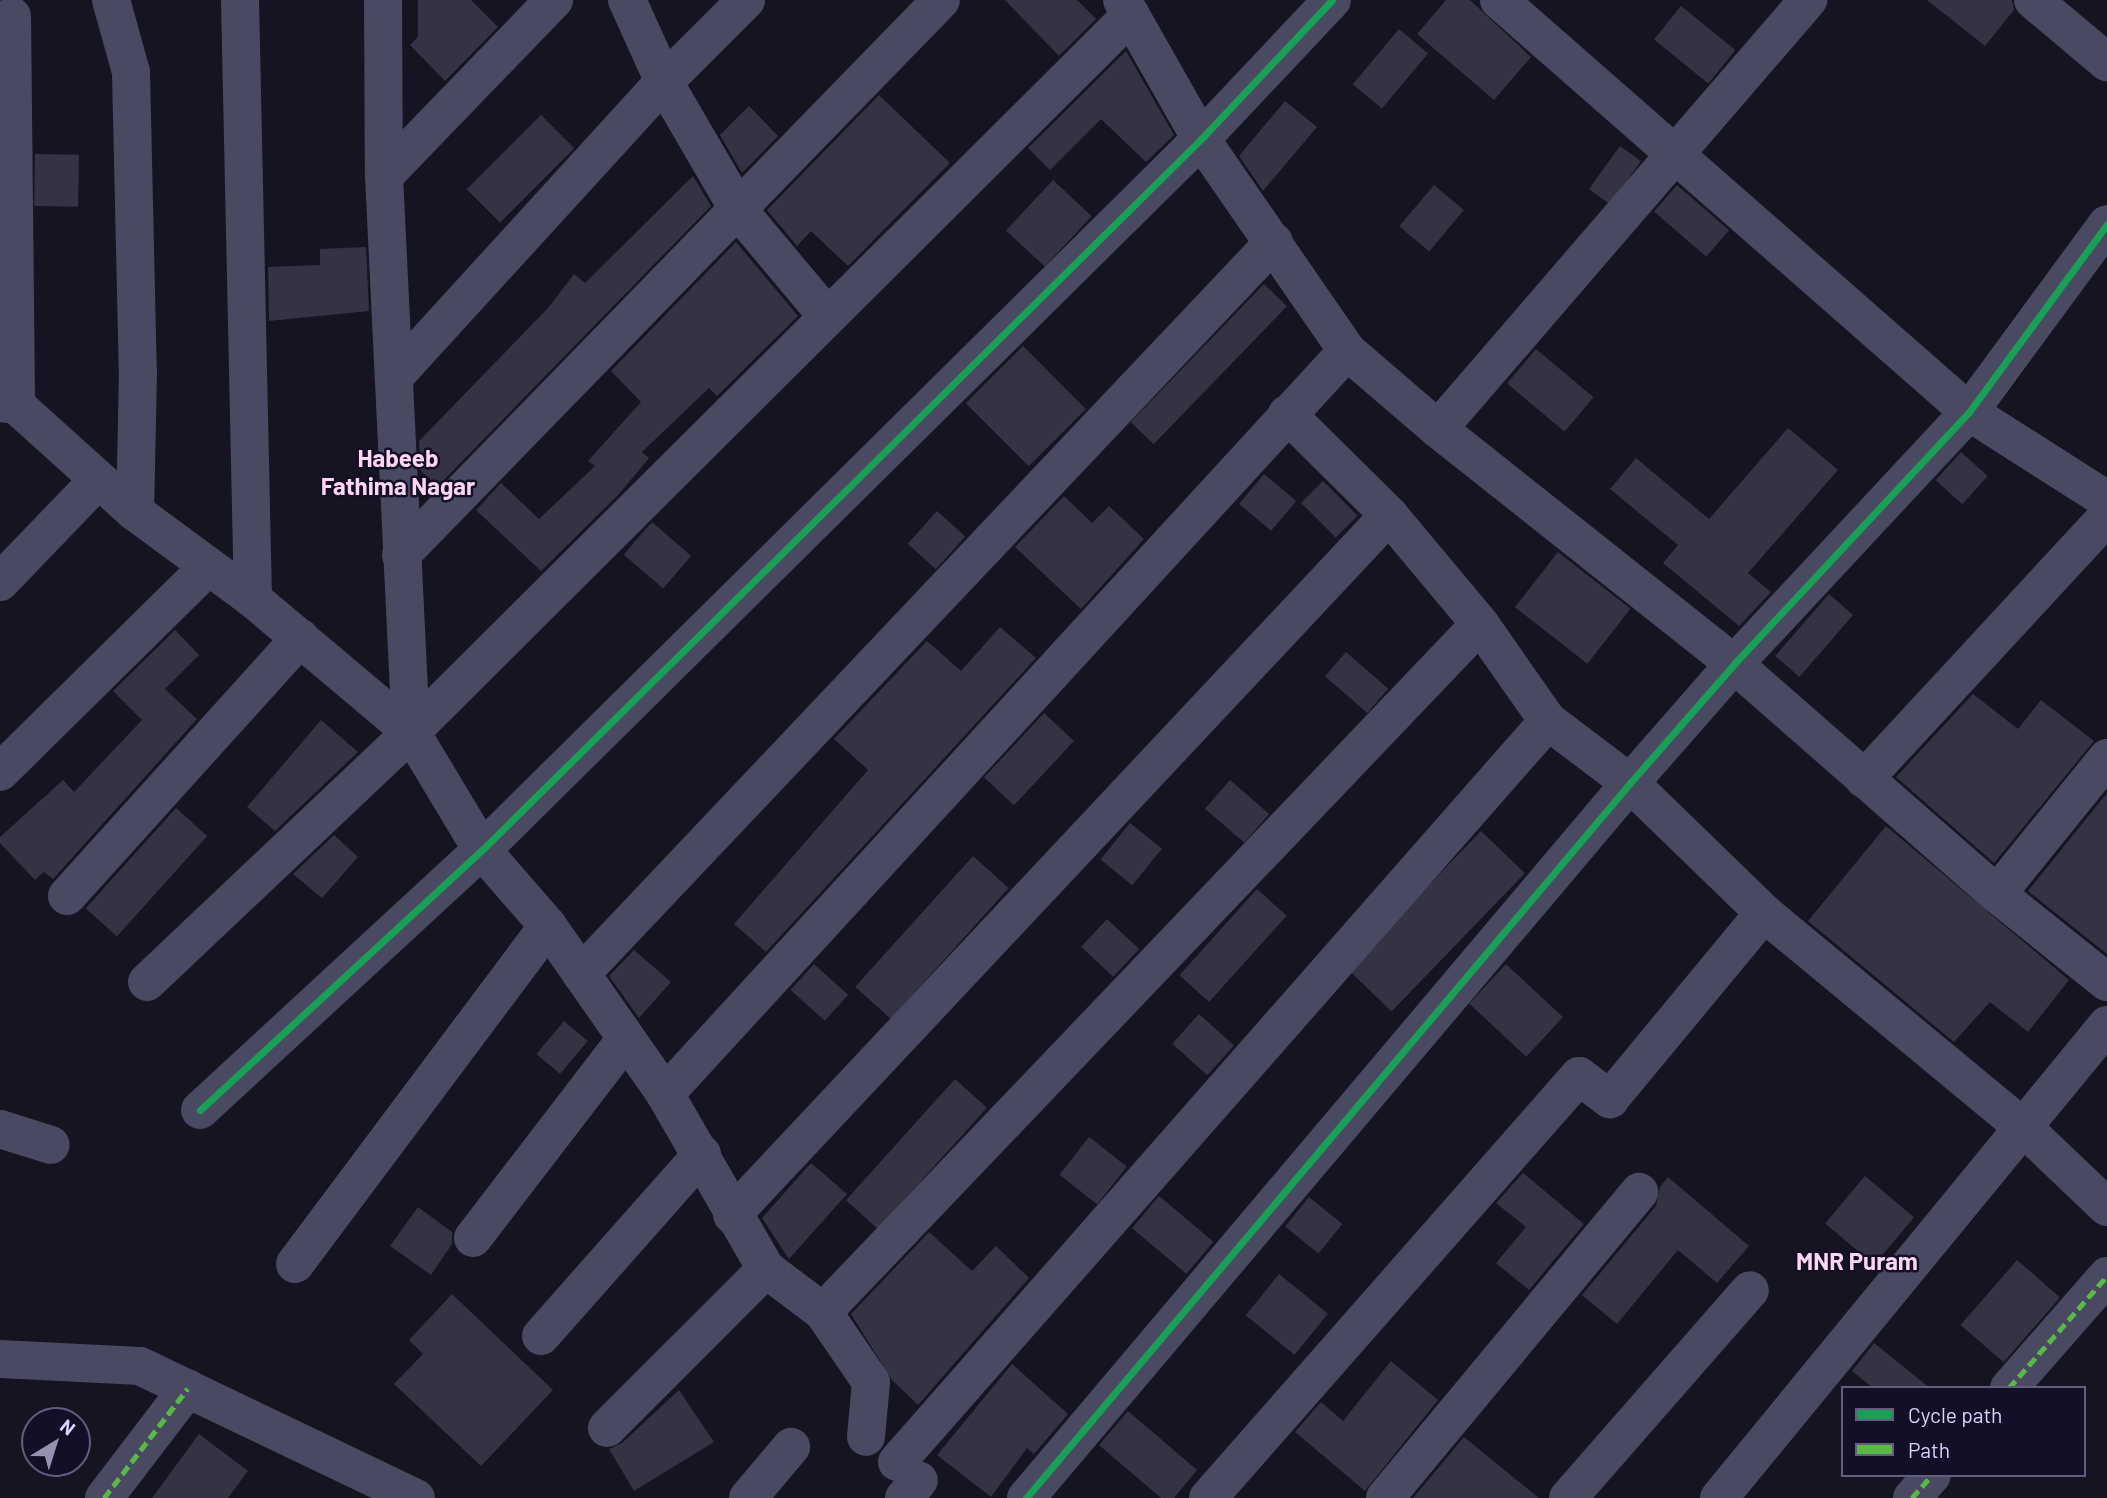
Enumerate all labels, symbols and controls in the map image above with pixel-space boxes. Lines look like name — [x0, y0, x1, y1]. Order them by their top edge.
district label: Habeeb Fathima Nagar — [321, 444, 475, 500]
district label: MNR Puram — [1796, 1247, 1918, 1275]
legend — [1841, 1386, 2086, 1477]
text: Cycle path — [1908, 1402, 2002, 1427]
north arrow — [21, 1407, 91, 1477]
text: N — [56, 1414, 80, 1440]
text: Path — [1908, 1437, 1950, 1462]

